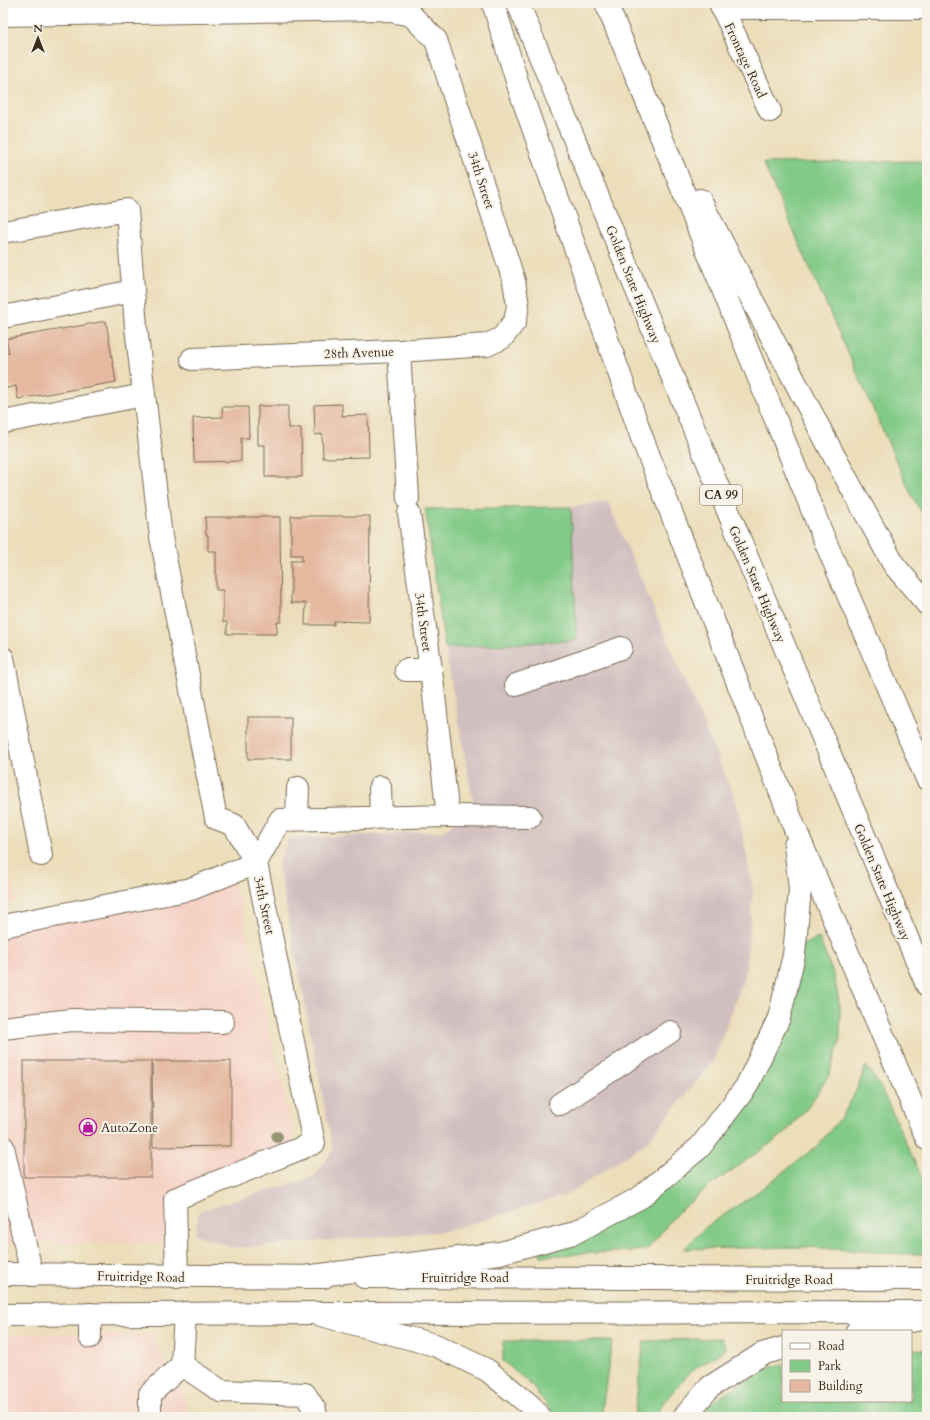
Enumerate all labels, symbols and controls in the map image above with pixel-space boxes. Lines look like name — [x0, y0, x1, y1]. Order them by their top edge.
north arrow — [18, 18, 58, 58]
street label: Frontage Road — [720, 20, 771, 101]
text: N — [33, 21, 43, 36]
street label: 34th Street — [463, 149, 499, 211]
street label: Golden State Highway — [601, 223, 665, 346]
street label: 28th Avenue — [324, 343, 395, 363]
road number: CA 99 — [700, 485, 742, 505]
street label: Golden State Highway — [724, 523, 790, 646]
street label: 34th Street — [410, 592, 436, 653]
street label: Golden State Highway — [849, 821, 915, 944]
street label: 34th Street — [249, 874, 279, 936]
shop icon: AutoZone — [78, 1117, 98, 1137]
place label: AutoZone — [101, 1119, 158, 1137]
street label: Fruitridge Road — [97, 1267, 185, 1287]
street label: Fruitridge Road — [421, 1269, 509, 1287]
street label: Fruitridge Road — [745, 1271, 833, 1289]
legend — [782, 1330, 912, 1402]
text: Road — [818, 1338, 845, 1354]
text: Park — [818, 1358, 842, 1374]
text: Building — [818, 1378, 863, 1394]

